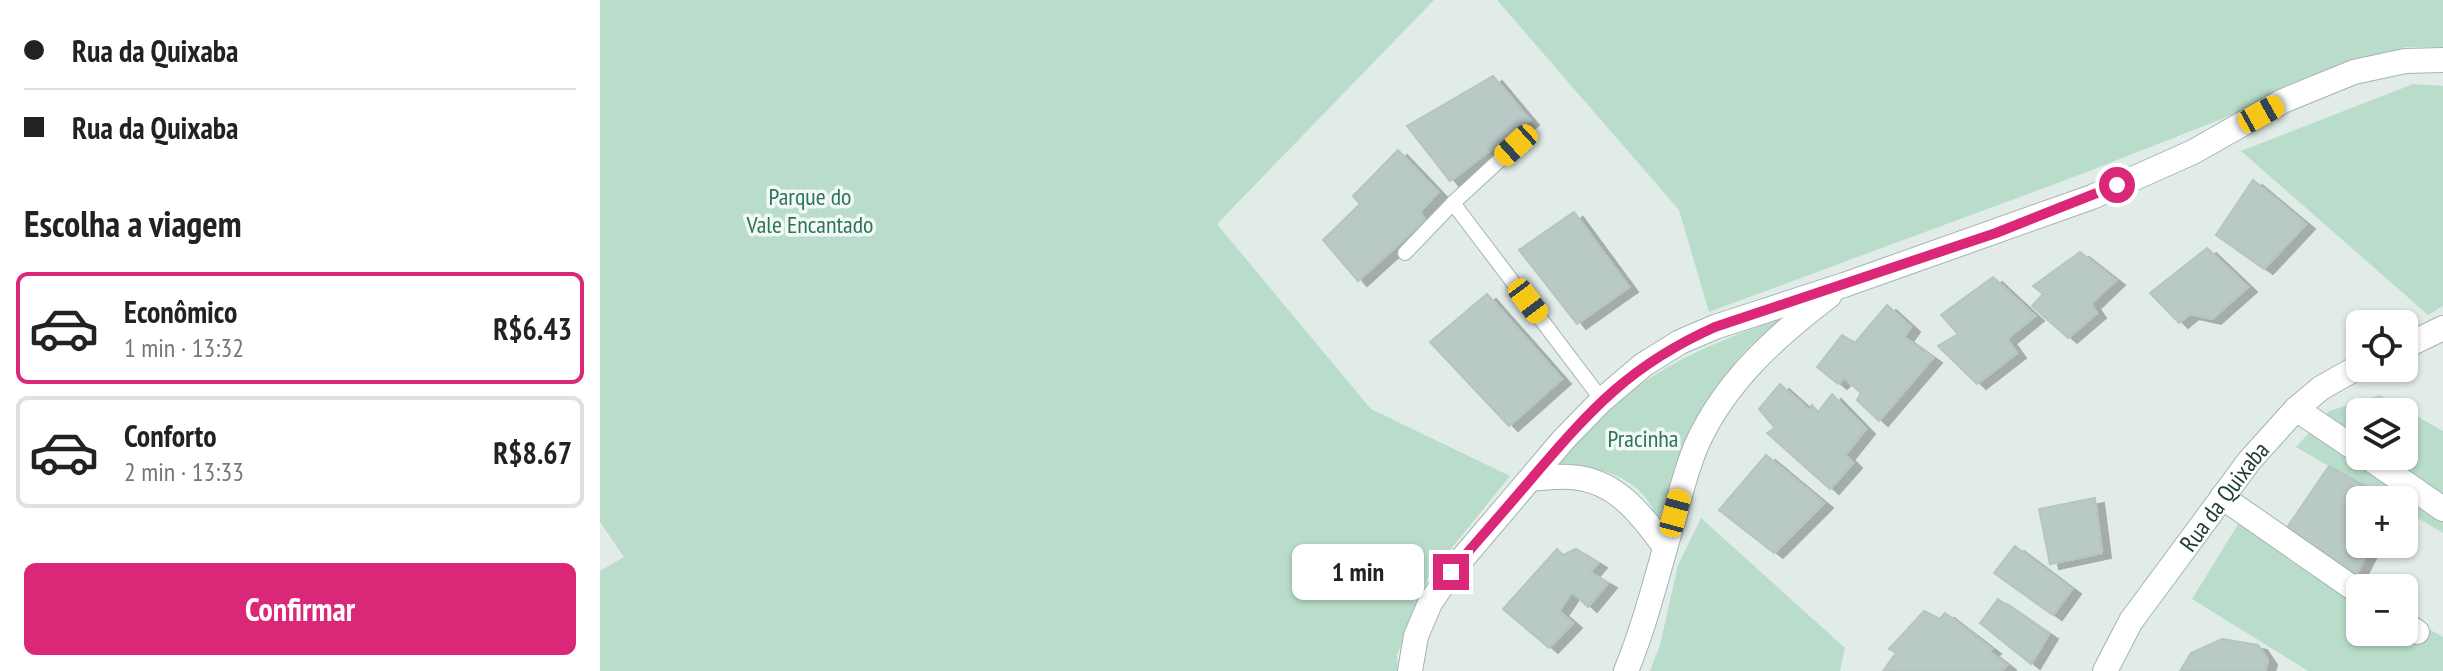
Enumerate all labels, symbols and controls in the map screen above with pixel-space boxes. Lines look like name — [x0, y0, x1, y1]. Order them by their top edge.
text: Rua da Quixaba — [72, 31, 239, 70]
car — [2234, 92, 2288, 136]
text: Rua da Quixaba — [72, 108, 239, 147]
car — [1490, 120, 1542, 170]
route start — [2099, 167, 2135, 203]
park label: Parque do Vale Encantado — [746, 181, 873, 240]
text: Escolha a viagem — [24, 200, 242, 247]
car — [1504, 275, 1552, 327]
icon: car — [28, 292, 100, 364]
text: Econômico — [124, 292, 237, 331]
text: R$6.43 — [493, 309, 572, 348]
map controls — [2346, 310, 2418, 646]
button: locate — [2346, 310, 2418, 382]
text: 1 min · 13:32 — [124, 331, 244, 364]
button: layers — [2346, 398, 2418, 470]
icon: car — [28, 416, 100, 488]
text: Conforto — [124, 416, 217, 455]
park label: Pracinha — [1608, 423, 1678, 454]
text: R$8.67 — [493, 433, 572, 472]
street label: Rua da Quixaba — [2172, 434, 2275, 557]
text: 2 min · 13:33 — [124, 455, 244, 488]
button: + — [2346, 486, 2418, 558]
car — [1657, 487, 1693, 539]
callout: 1 min — [1291, 544, 1423, 600]
route end — [1433, 554, 1469, 590]
text: 1 min — [1332, 555, 1384, 588]
button: Confirmar — [24, 563, 576, 655]
button: − — [2346, 574, 2418, 646]

